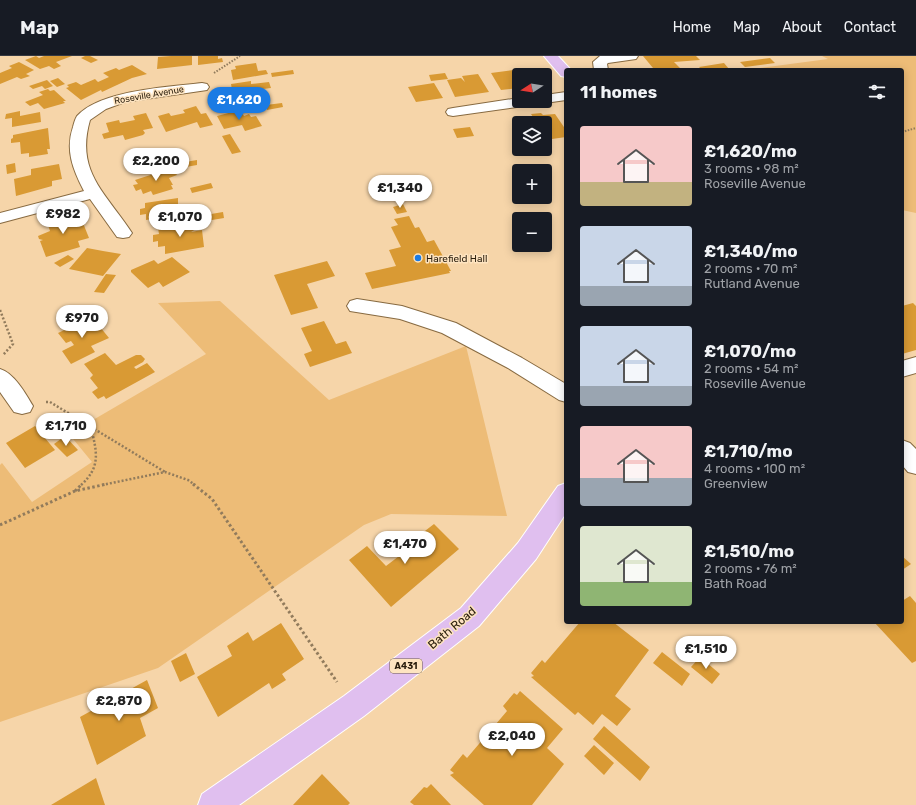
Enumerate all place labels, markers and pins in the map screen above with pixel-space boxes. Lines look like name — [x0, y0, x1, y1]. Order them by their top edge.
pin: £1,620 — [206, 87, 272, 121]
pin: £2,200 — [123, 148, 189, 182]
pin: £1,340 — [367, 175, 433, 209]
pin: £982 — [39, 201, 87, 235]
pin: £1,070 — [147, 204, 213, 238]
marker: Harefield Hall — [413, 253, 423, 263]
place label: Harefield Hall — [426, 253, 487, 265]
pin: £970 — [58, 305, 106, 339]
pin: £1,710 — [33, 413, 99, 447]
pin: £1,470 — [372, 531, 438, 565]
pin: £1,510 — [673, 636, 739, 670]
pin: £2,870 — [86, 688, 152, 722]
pin: £2,040 — [479, 723, 545, 757]

